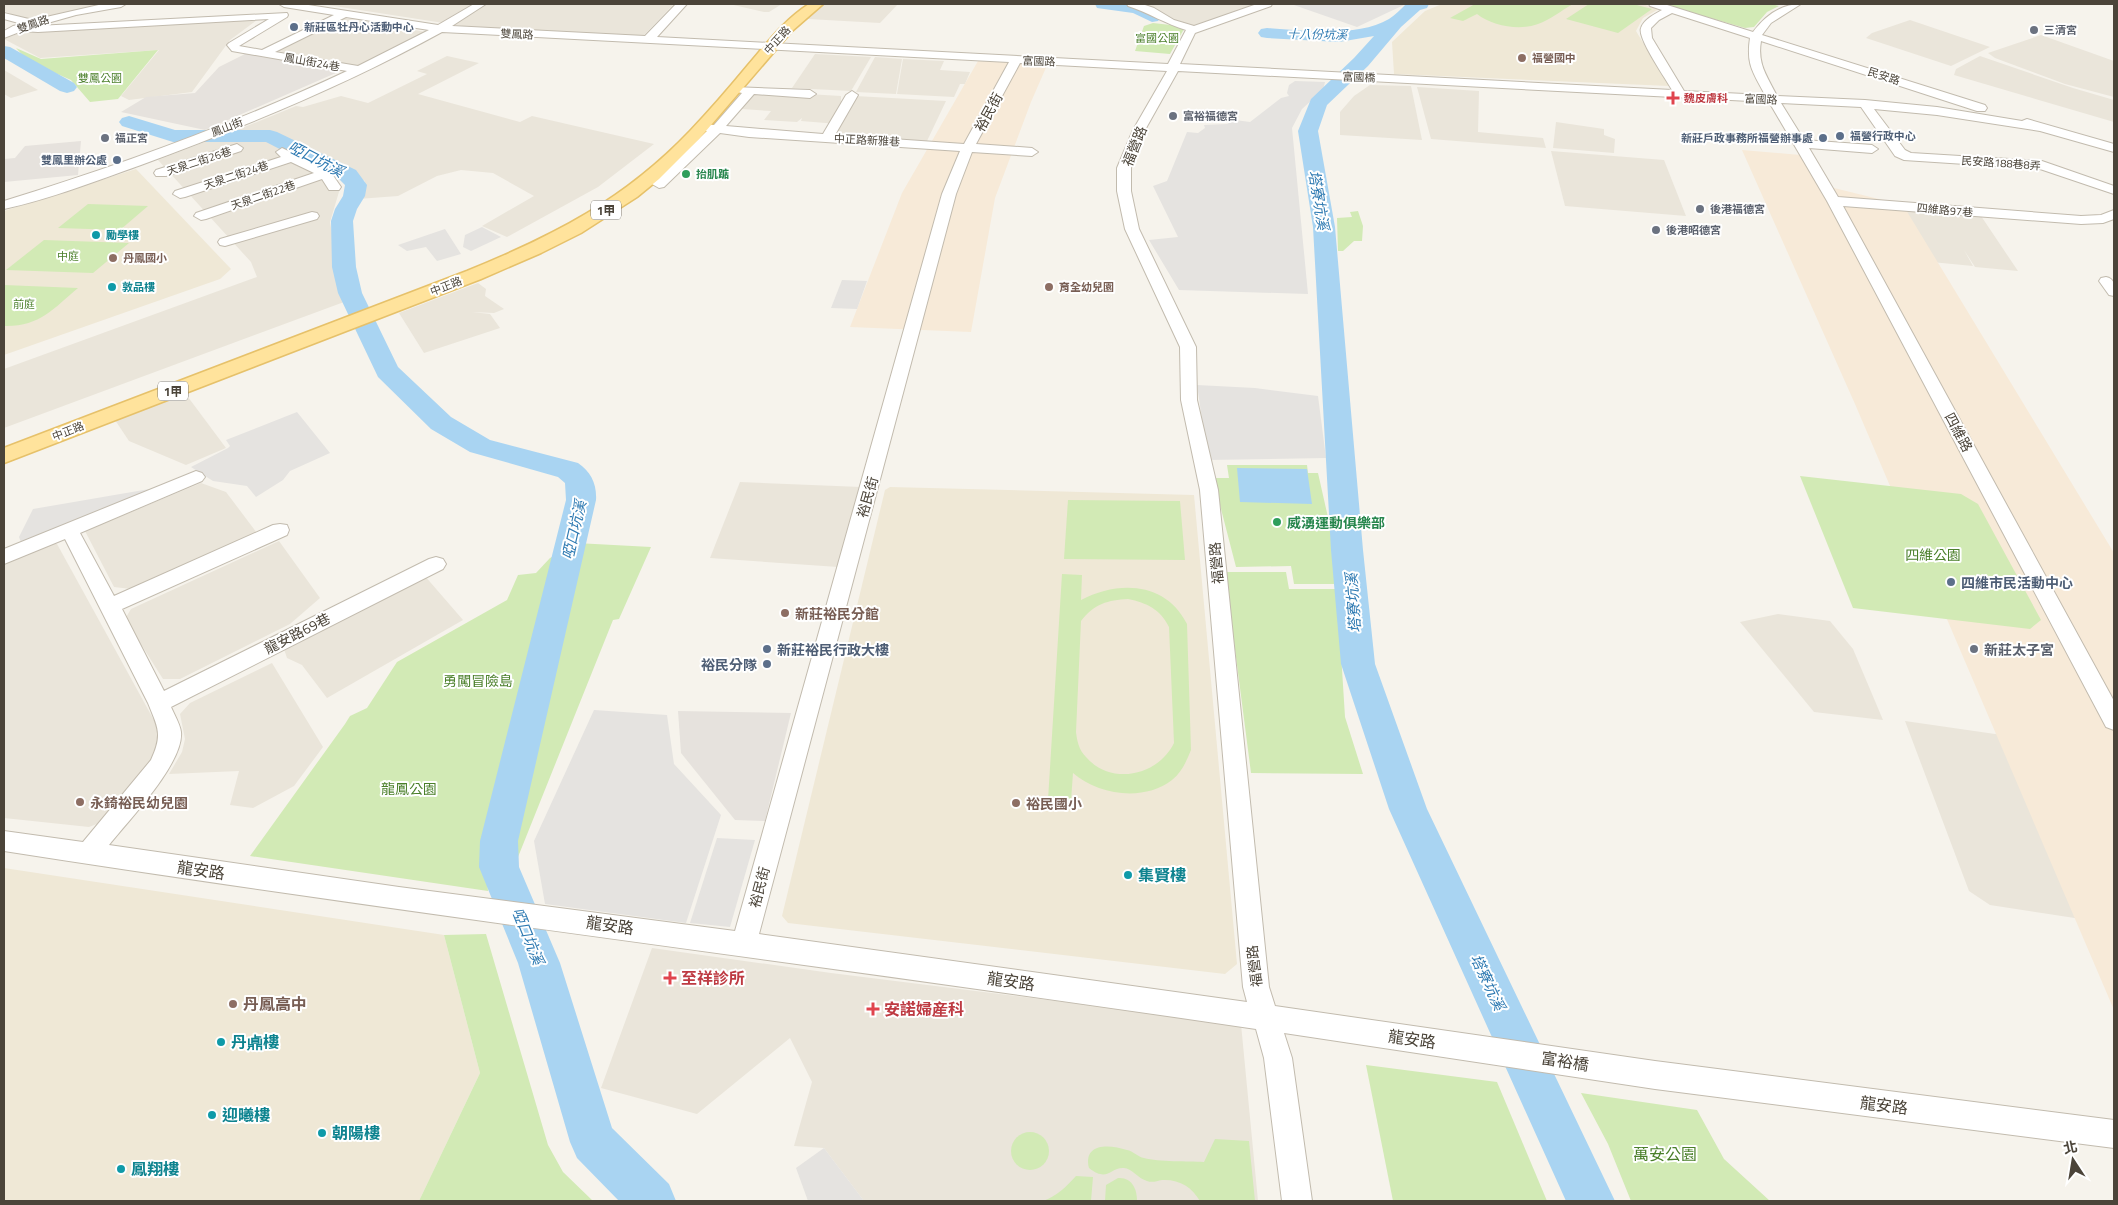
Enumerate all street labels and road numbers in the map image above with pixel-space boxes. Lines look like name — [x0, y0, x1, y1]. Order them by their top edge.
street label: 雙鳳路 — [15, 11, 51, 37]
street label: 中正路 — [760, 22, 794, 58]
street label: 雙鳳路 — [500, 25, 534, 43]
street label: 鳳山街24巷 — [283, 49, 341, 75]
street label: 富國路 — [1022, 52, 1056, 70]
street label: 民安路 — [1866, 63, 1902, 89]
street label: 富國橋 — [1342, 68, 1376, 86]
street label: 裕民街 — [969, 89, 1007, 135]
street label: 富國路 — [1744, 90, 1778, 108]
street label: 鳳山街 — [209, 114, 245, 140]
street label: 福營路 — [1116, 123, 1152, 169]
street label: 中正路新雅巷 — [834, 130, 900, 150]
street label: 天泉二街26巷 — [165, 143, 233, 179]
street label: 民安路188巷8弄 — [1961, 152, 2041, 174]
street label: 天泉二街24巷 — [202, 157, 270, 193]
street label: 天泉二街22巷 — [229, 176, 297, 214]
road number: 1甲 — [591, 200, 621, 220]
street label: 四維路97巷 — [1916, 200, 1974, 220]
street label: 中正路 — [428, 273, 464, 299]
road number: 1甲 — [158, 382, 188, 401]
street label: 四維路 — [1940, 409, 1978, 455]
street label: 中正路 — [50, 418, 86, 444]
street label: 裕民街 — [851, 474, 883, 520]
street label: 福營路 — [1204, 541, 1228, 585]
street label: 龍安路69巷 — [260, 607, 334, 659]
street label: 龍安路 — [176, 855, 226, 885]
street label: 裕民街 — [743, 864, 775, 910]
street label: 龍安路 — [585, 910, 635, 940]
street label: 福營路 — [1241, 944, 1267, 988]
street label: 龍安路 — [986, 966, 1036, 996]
street label: 龍安路 — [1387, 1024, 1437, 1054]
street label: 富裕橋 — [1539, 1045, 1591, 1077]
street label: 龍安路 — [1859, 1090, 1909, 1120]

